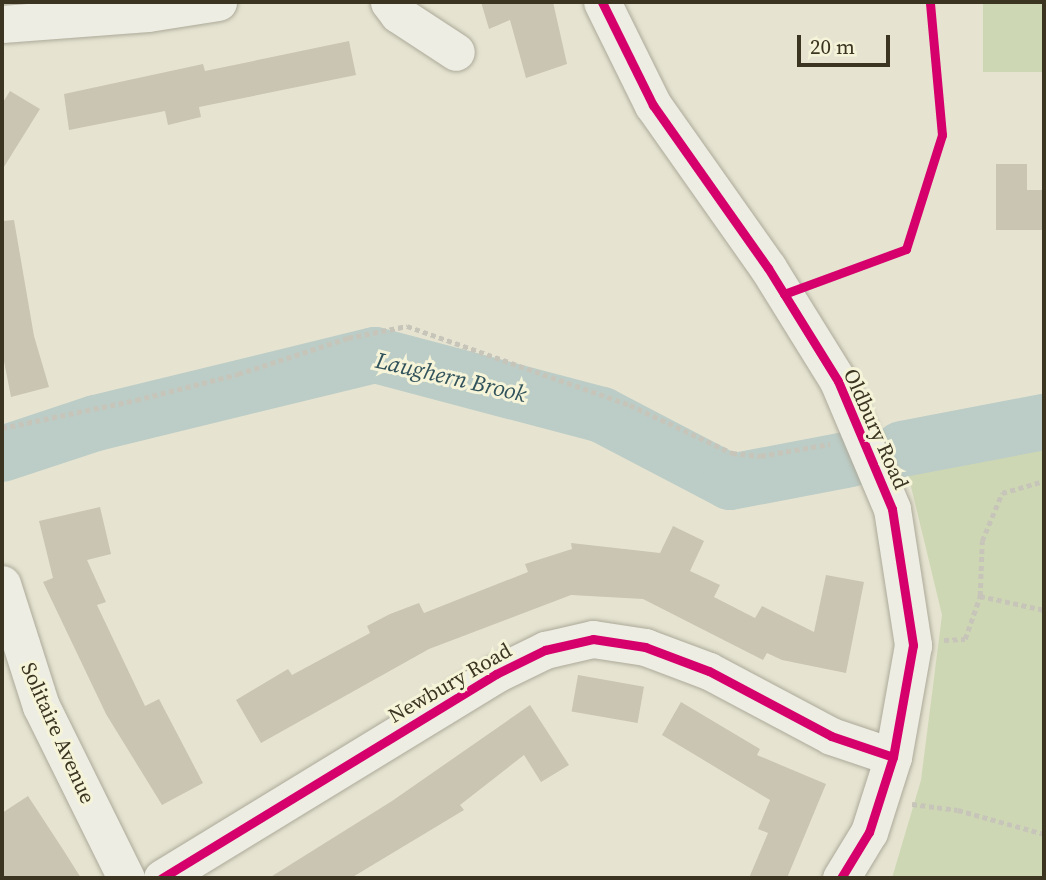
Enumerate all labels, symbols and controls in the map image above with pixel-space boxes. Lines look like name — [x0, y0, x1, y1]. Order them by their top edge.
scale bar — [801, 21, 894, 65]
text: 20 m — [810, 32, 855, 61]
water label: Laughern Brook — [373, 346, 529, 408]
street label: Oldbury Road — [838, 365, 914, 493]
street label: Newbury Road — [384, 638, 516, 728]
street label: Solitaire Avenue — [16, 659, 100, 807]

